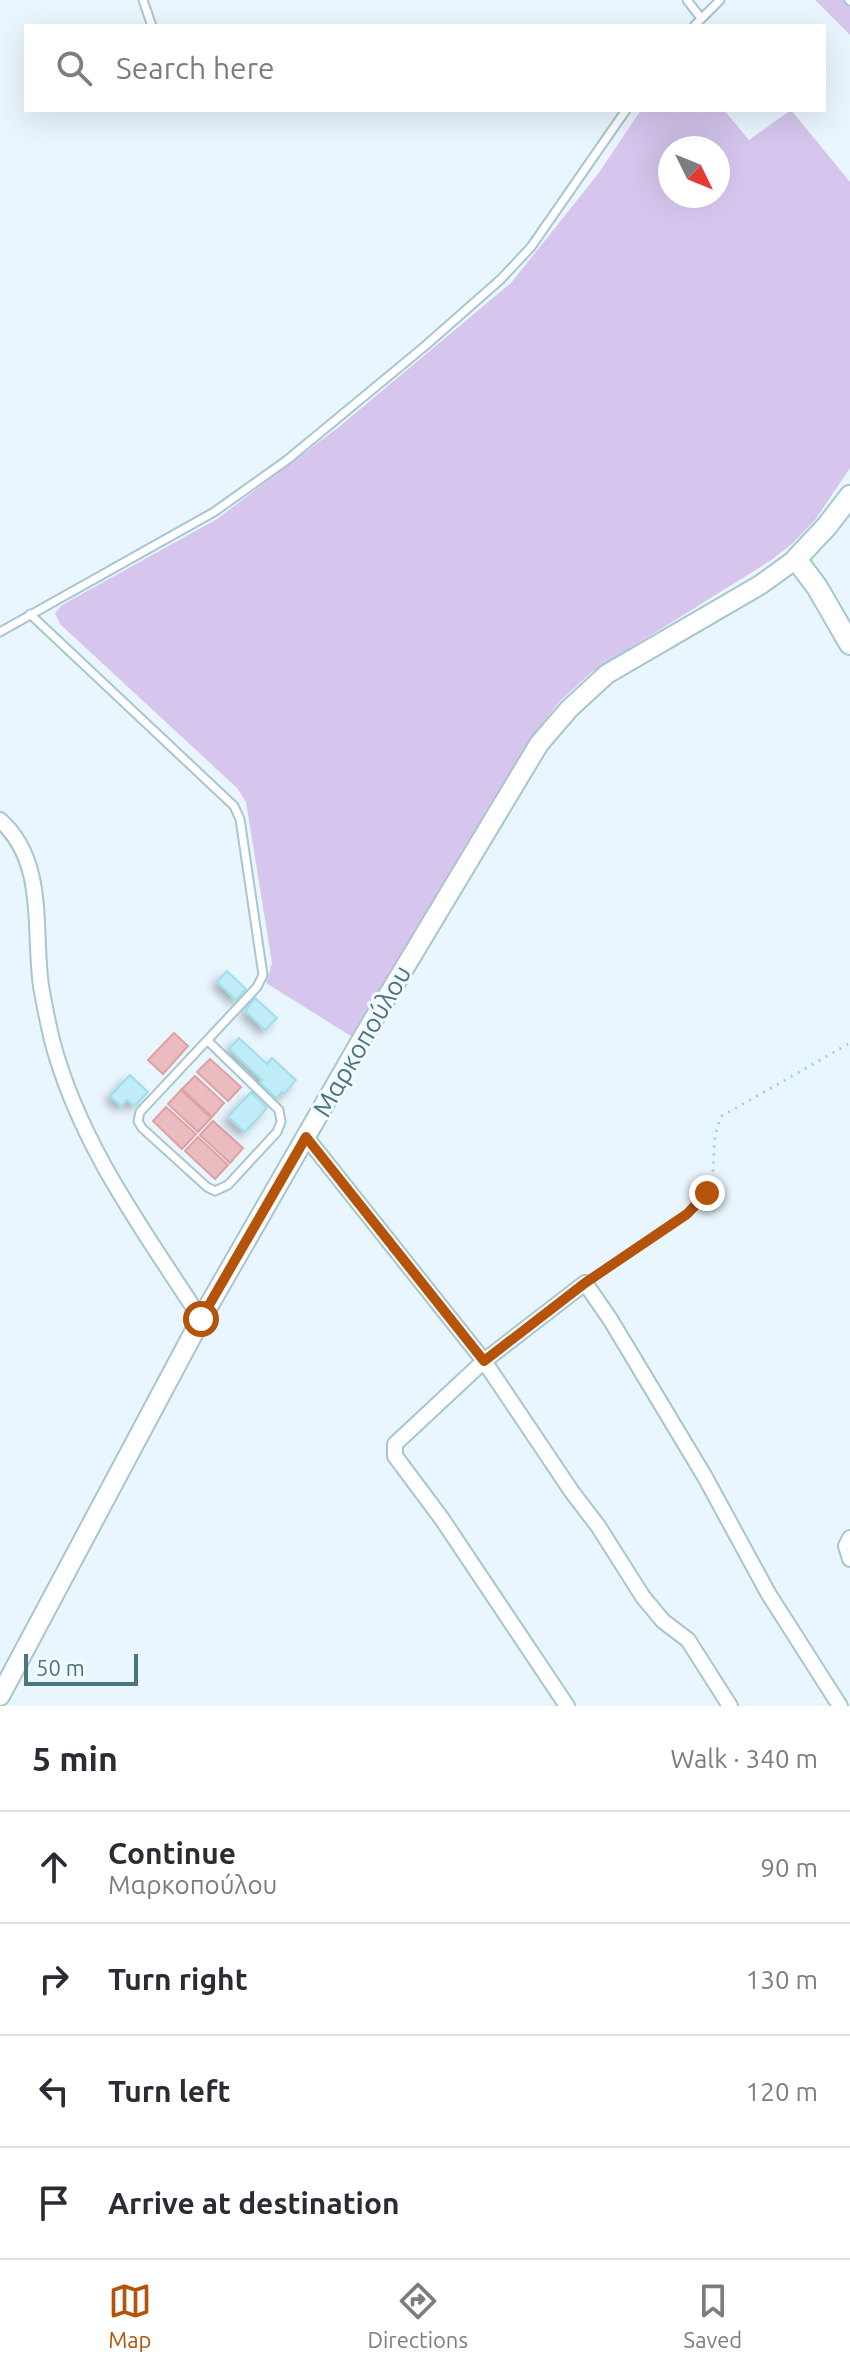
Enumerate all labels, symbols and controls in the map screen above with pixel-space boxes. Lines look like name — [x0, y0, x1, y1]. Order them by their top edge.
search box — [24, 24, 826, 112]
icon: search — [52, 46, 96, 90]
text: Search here — [116, 51, 275, 85]
north arrow — [658, 136, 730, 208]
street label: Μαρκοπούλου — [307, 960, 416, 1121]
route end — [689, 1175, 725, 1211]
route start — [183, 1301, 219, 1337]
scale bar — [24, 1650, 138, 1686]
text: 50 m — [36, 1655, 85, 1680]
text: 5 min — [32, 1739, 118, 1777]
text: Walk · 340 m — [670, 1744, 818, 1773]
text: Continue — [108, 1836, 236, 1870]
icon: ahead — [32, 1845, 76, 1889]
text: 90 m — [760, 1853, 818, 1882]
text: Μαρκοπούλου — [108, 1870, 277, 1899]
icon: right — [32, 1957, 76, 2001]
text: Turn right — [108, 1962, 248, 1996]
text: 130 m — [746, 1965, 818, 1994]
icon: left — [32, 2069, 76, 2113]
text: Turn left — [108, 2074, 230, 2108]
text: 120 m — [746, 2077, 818, 2106]
icon: arrive — [32, 2181, 76, 2225]
text: Arrive at destination — [108, 2186, 400, 2220]
tab: Map — [108, 2279, 152, 2352]
tab: Directions — [367, 2279, 468, 2352]
tab: Saved — [684, 2279, 742, 2352]

